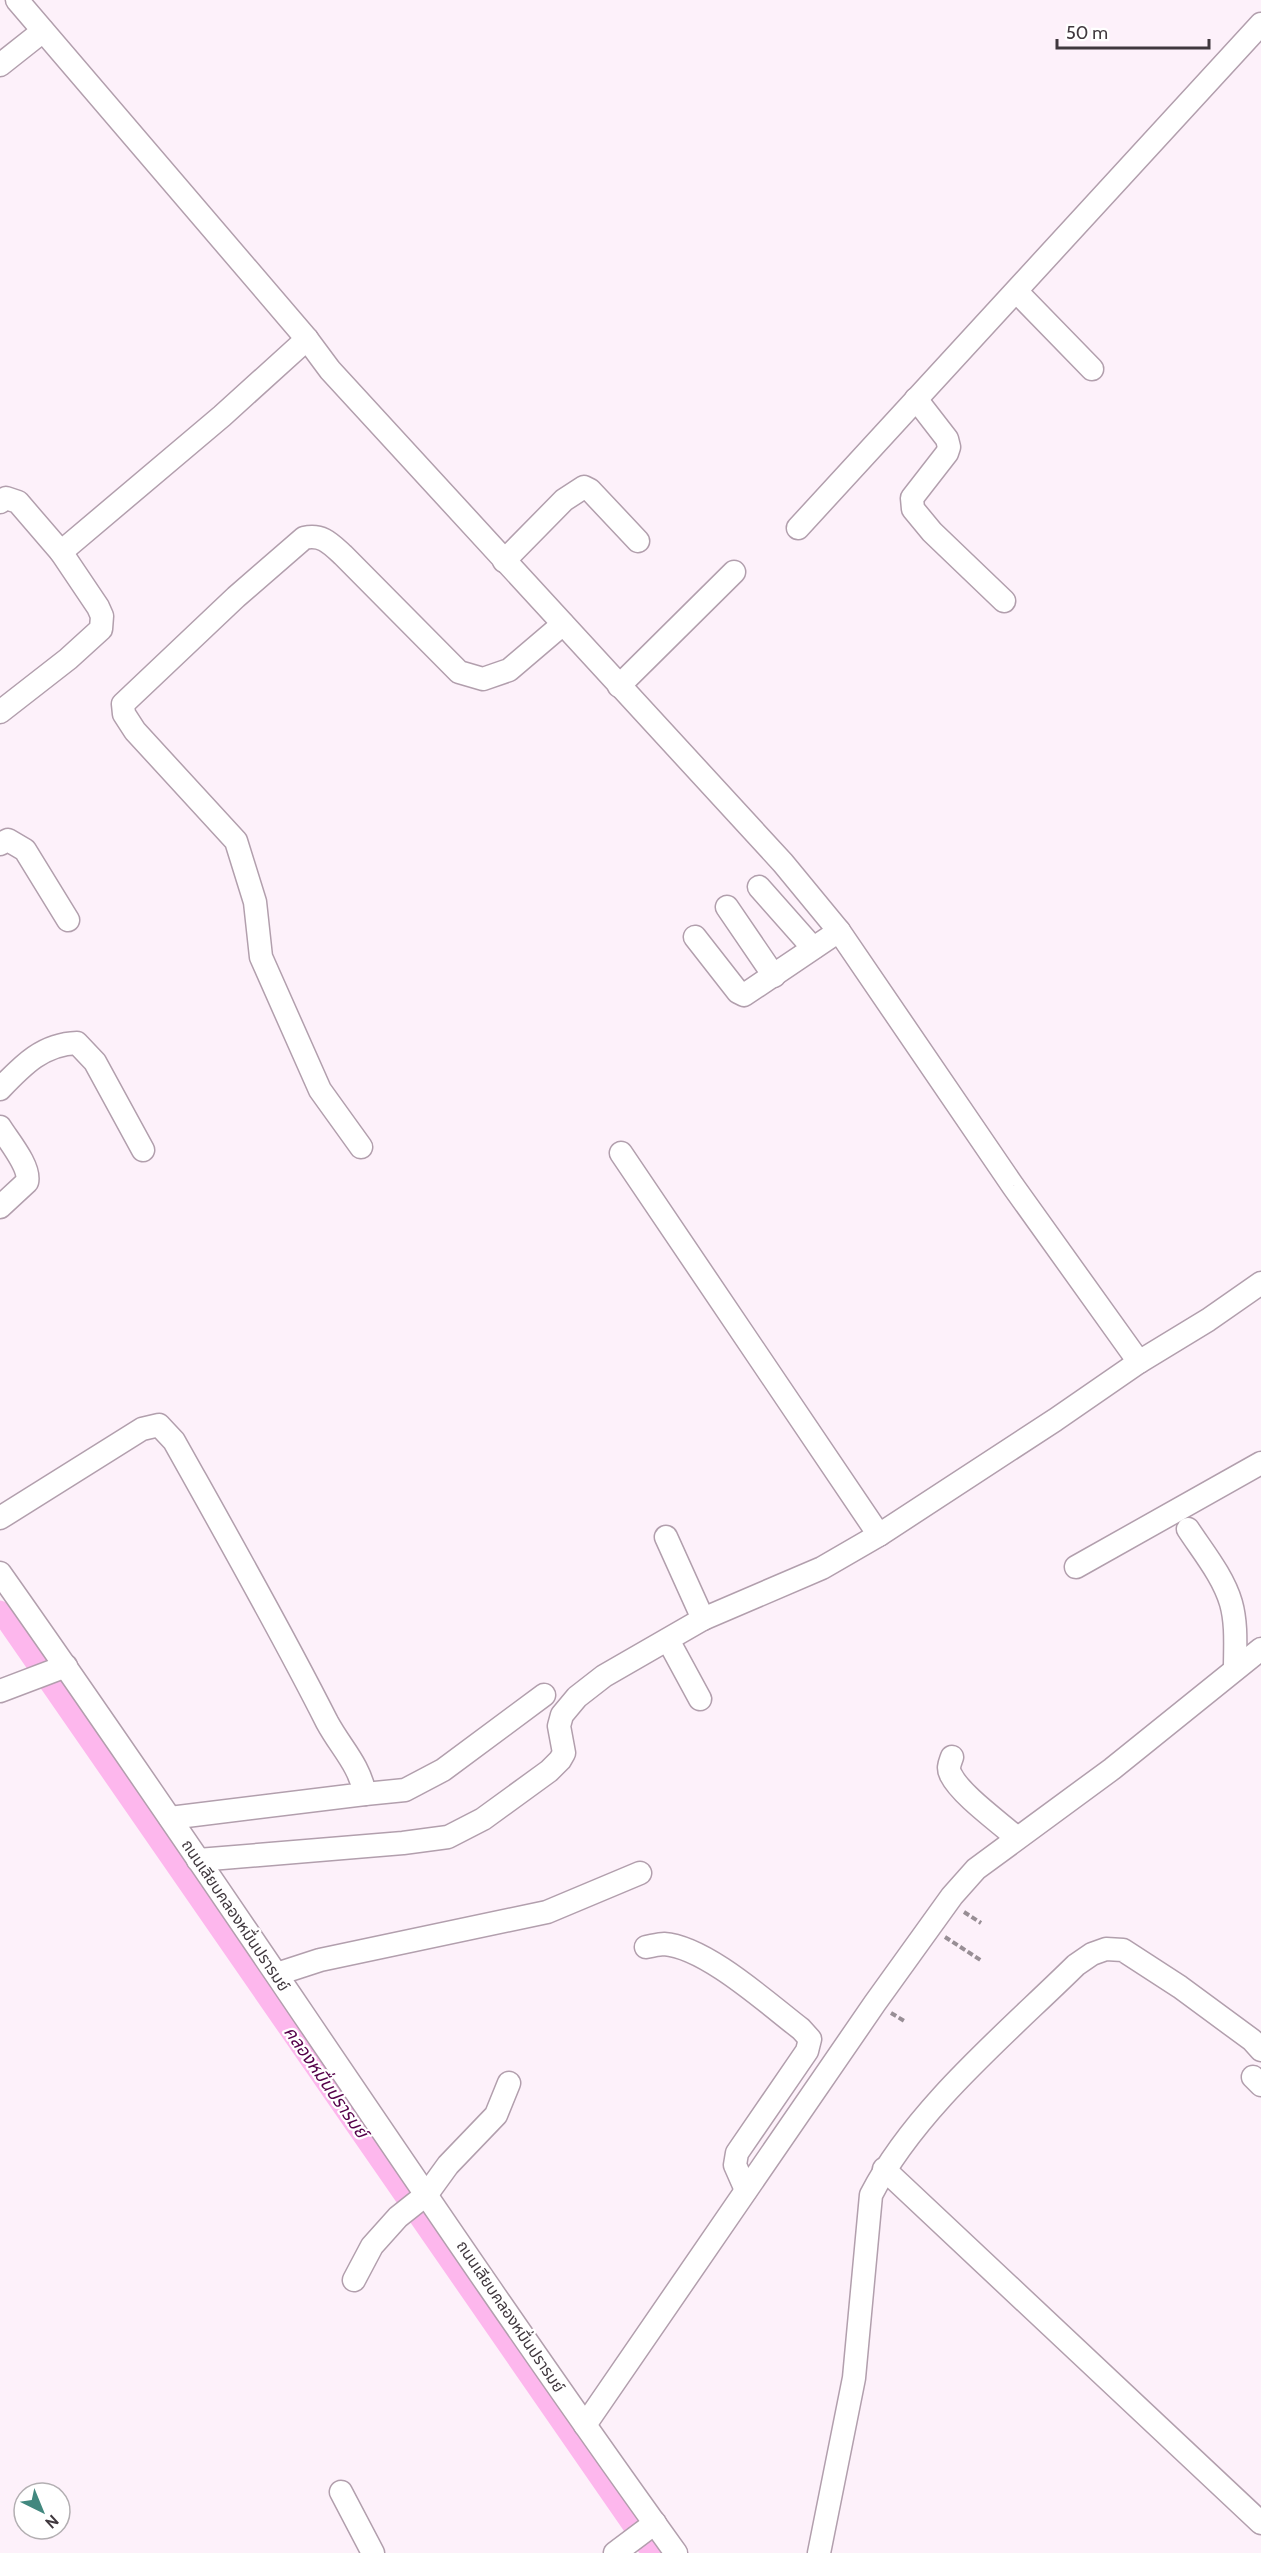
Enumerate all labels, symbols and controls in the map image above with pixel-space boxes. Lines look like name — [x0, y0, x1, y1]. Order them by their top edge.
scale bar — [1057, 12, 1208, 50]
text: 50 m — [1066, 22, 1108, 44]
street label: ถนนเลียบคลองหมื่นปรารมย์ — [178, 1835, 295, 1995]
water label: คลองหมื่นปรารมย์ — [279, 2021, 376, 2145]
street label: ถนนเลียบคลองหมื่นปรารมย์ — [453, 2236, 570, 2396]
north arrow — [12, 2481, 72, 2541]
text: N — [41, 2511, 63, 2532]

